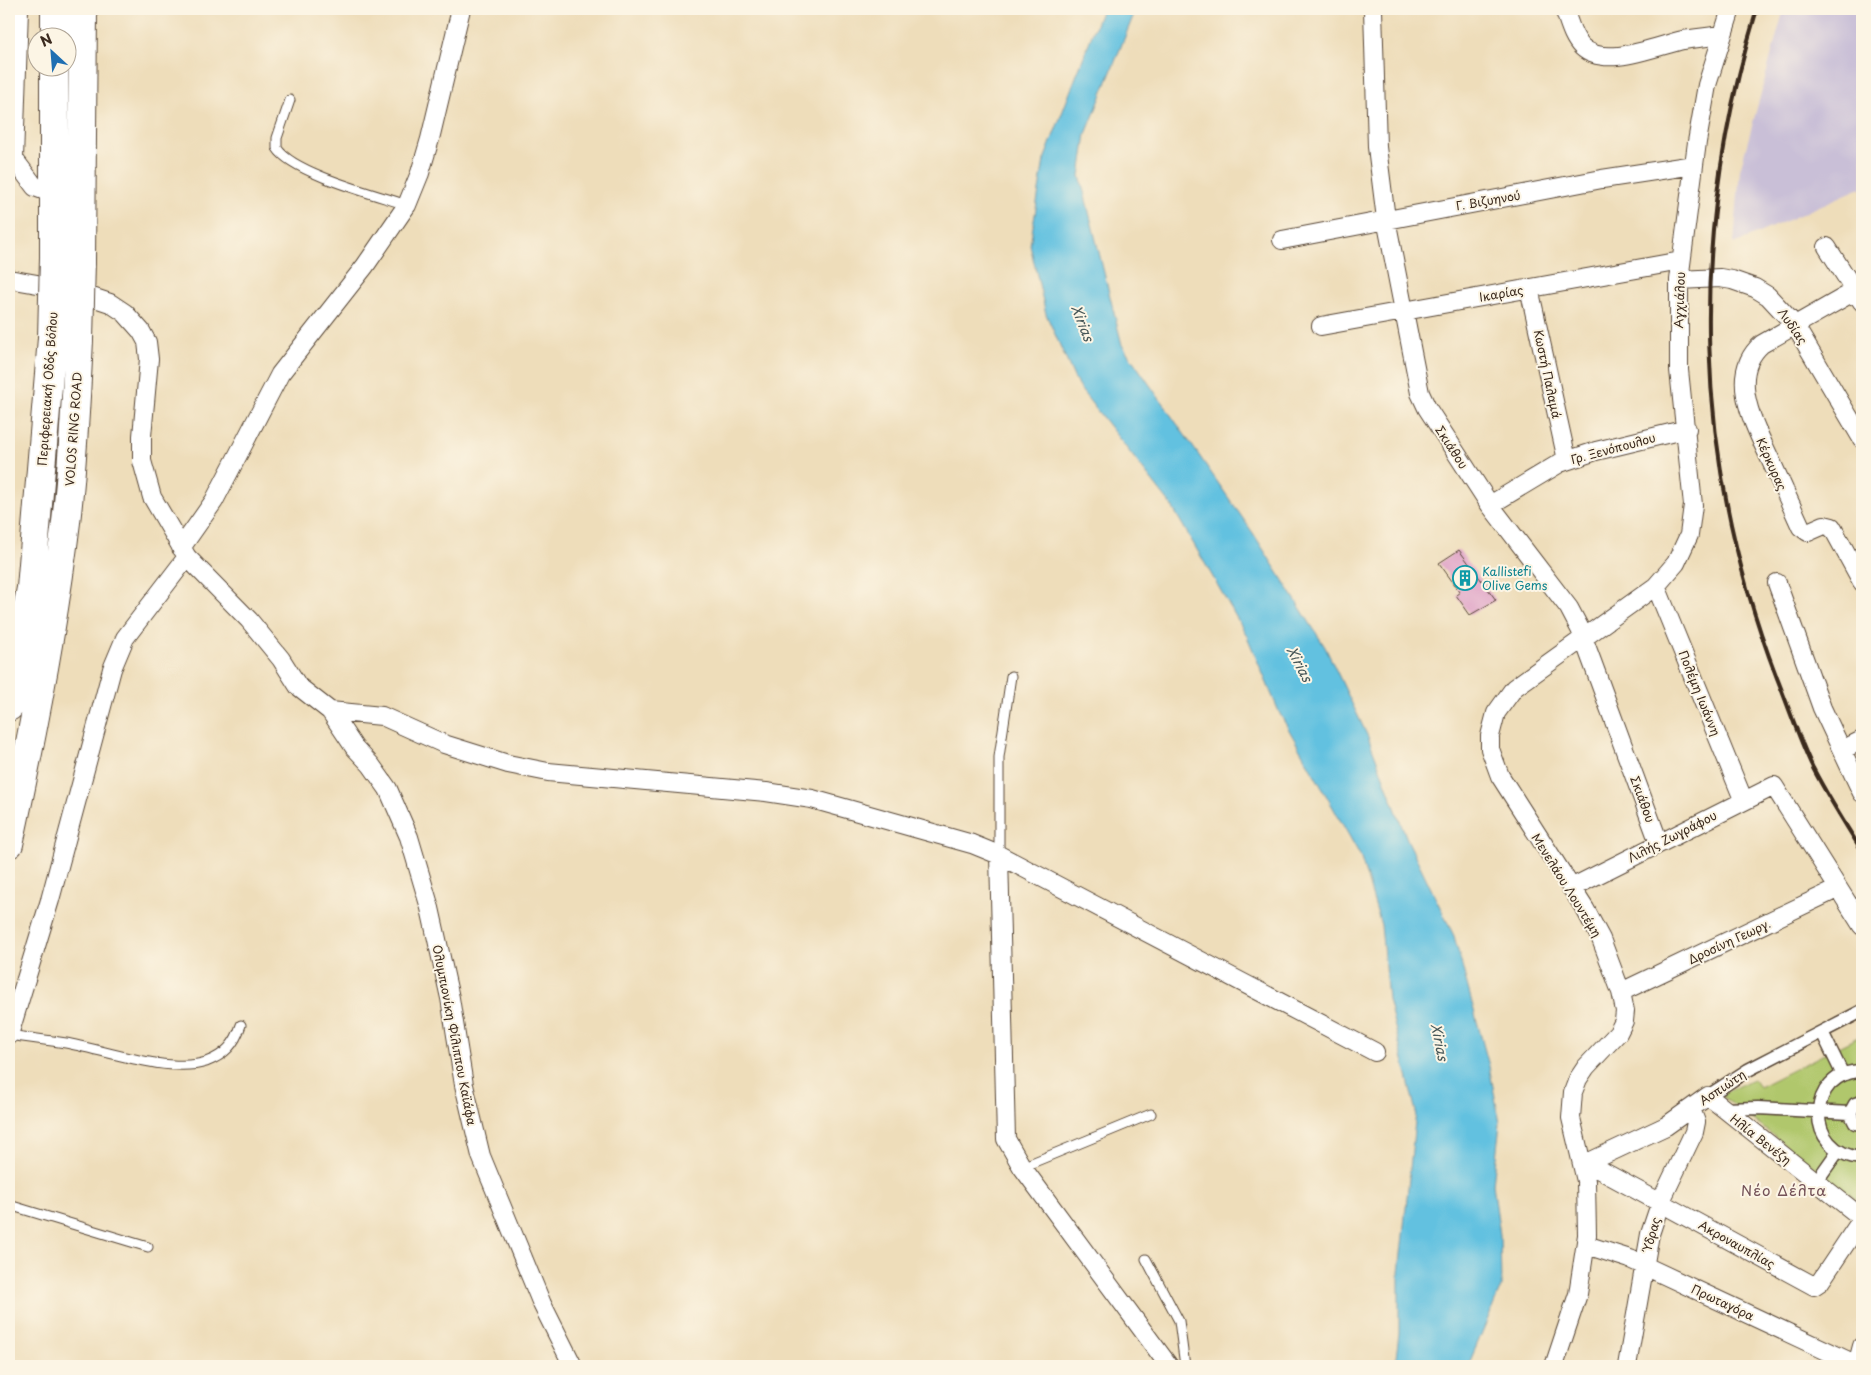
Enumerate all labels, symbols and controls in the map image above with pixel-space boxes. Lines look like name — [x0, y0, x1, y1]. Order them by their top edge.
north arrow — [28, 28, 78, 78]
text: N — [36, 28, 56, 52]
street label: Γ. Βιζυηνού — [1454, 185, 1522, 215]
street label: Αγχιάλου — [1669, 271, 1689, 329]
street label: Ικαρίας — [1478, 280, 1524, 306]
water label: Xirias — [1066, 302, 1100, 346]
street label: Λυδίας — [1774, 304, 1812, 348]
street label: Περιφερειακή Οδός Βόλου — [33, 311, 61, 467]
street label: Κωστή Παλαμά — [1530, 328, 1566, 420]
street label: VOLOS RING ROAD — [60, 371, 86, 487]
street label: Σκιάθου — [1431, 422, 1473, 472]
street label: Γρ. Ξενόπουλου — [1568, 428, 1658, 468]
street label: Κέρκυρας — [1752, 435, 1792, 493]
place label: Kallistefi Olive Gems — [1482, 562, 1548, 594]
building icon: Kallistefi Olive Gems — [1452, 565, 1478, 591]
water label: Xirias — [1282, 643, 1319, 687]
street label: Πολέμη Ιωάννη — [1675, 648, 1725, 738]
street label: Σκιάθου — [1626, 773, 1660, 825]
street label: Λιλής Ζωγράφου — [1624, 806, 1720, 866]
street label: Μενελάου Λουντέμη — [1528, 830, 1606, 940]
street label: Δροσίνη Γεωργ. — [1685, 914, 1773, 968]
street label: Ολυμπιονίκη Φίλιππου Καϊάφα — [429, 943, 481, 1127]
water label: Xirias — [1426, 1022, 1454, 1064]
street label: Ασπιώτη — [1695, 1065, 1749, 1109]
street label: Ηλία Βενέζη — [1727, 1109, 1795, 1169]
district label: Νέο Δέλτα — [1741, 1178, 1827, 1201]
street label: Ύδρας — [1637, 1215, 1664, 1255]
street label: Ακροναυπλίας — [1695, 1216, 1779, 1272]
street label: Πρωταγόρα — [1689, 1280, 1757, 1324]

